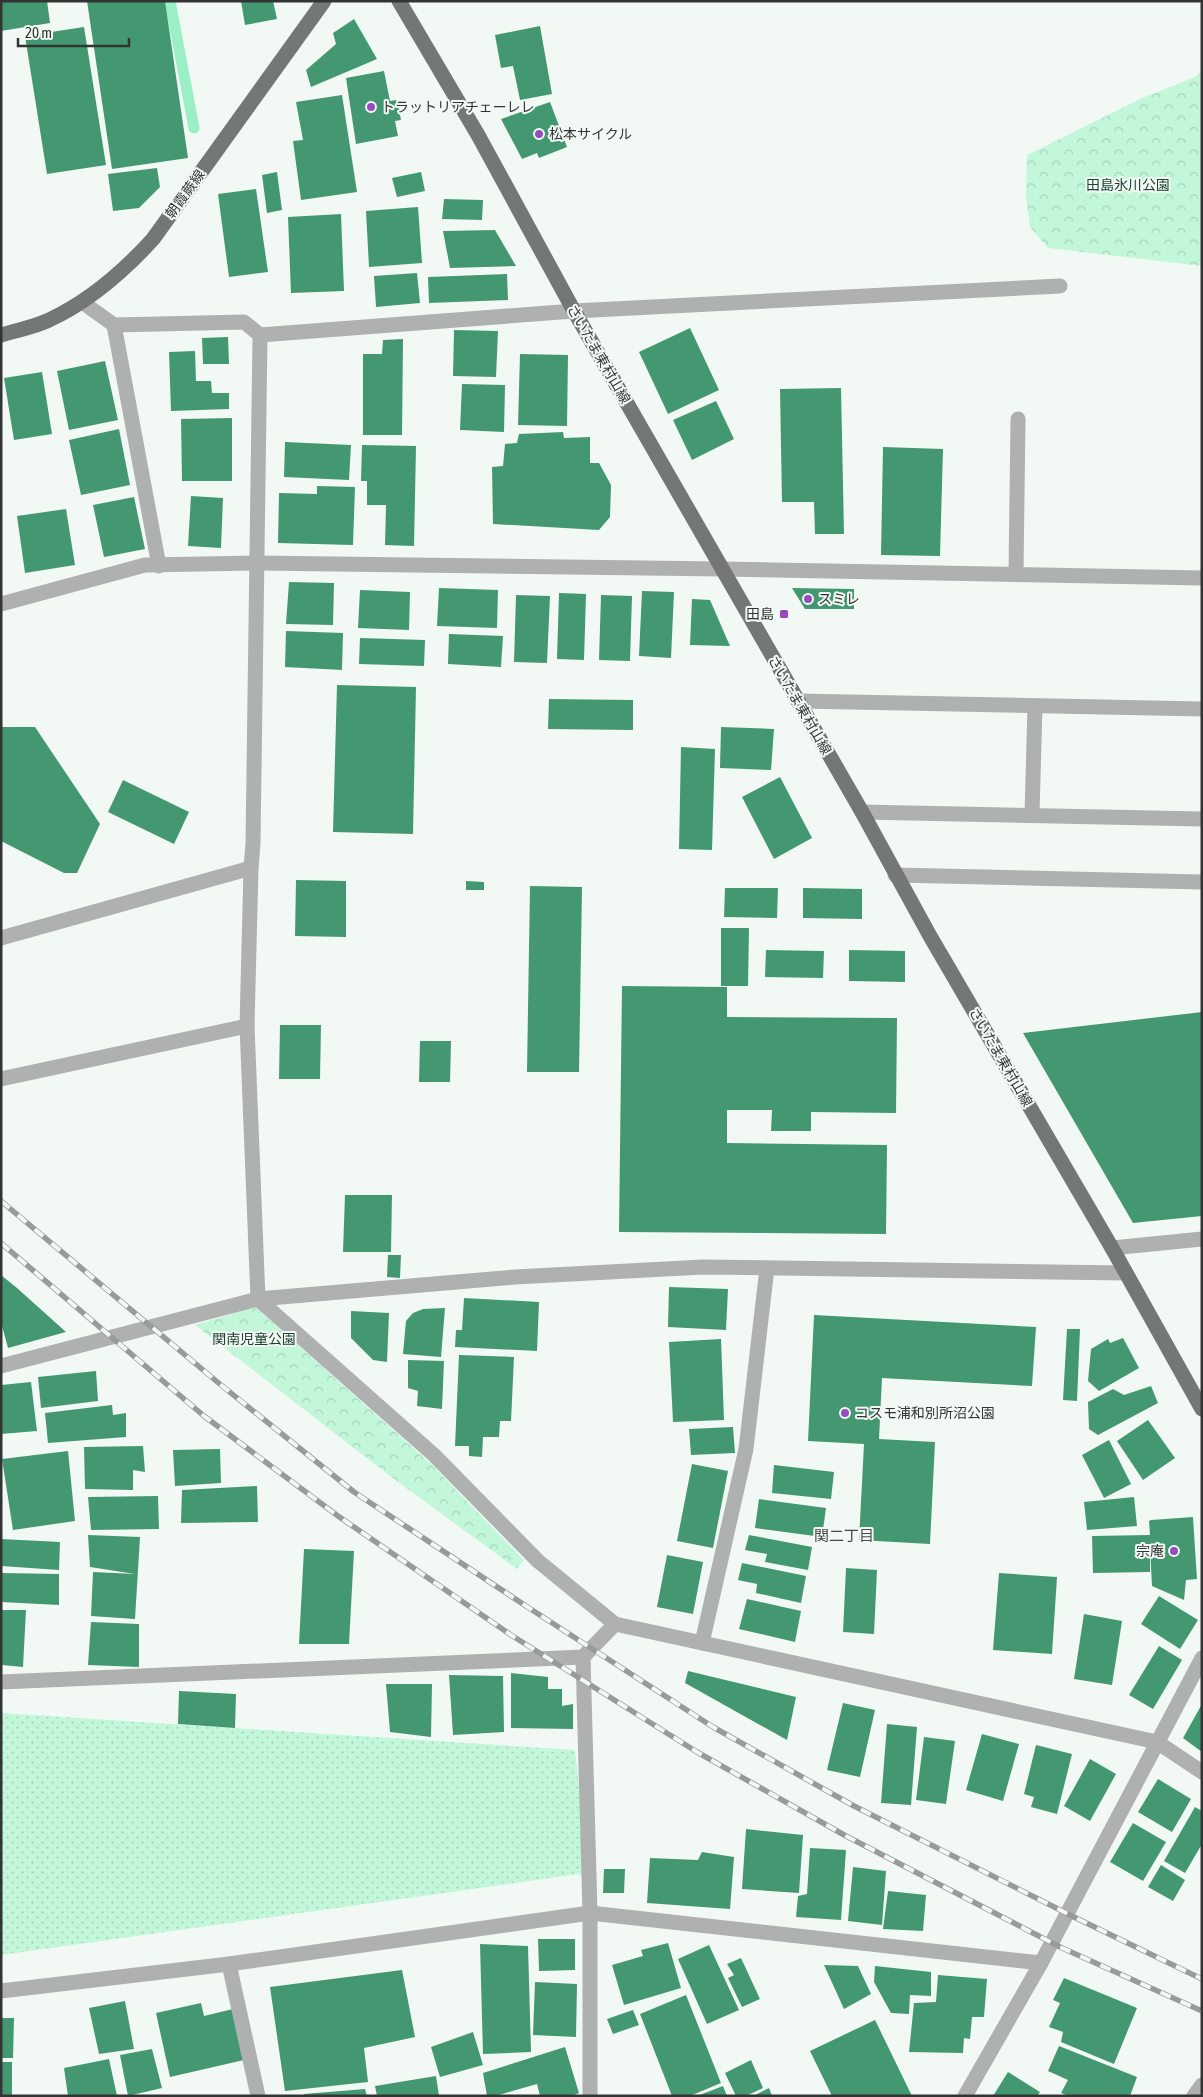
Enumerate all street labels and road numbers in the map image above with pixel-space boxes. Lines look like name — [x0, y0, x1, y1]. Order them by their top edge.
street label: 朝霞蕨線 — [162, 167, 208, 221]
street label: さいたま東村山線 — [564, 302, 634, 406]
street label: さいたま東村山線 — [765, 653, 835, 757]
street label: さいたま東村山線 — [966, 1005, 1036, 1109]

